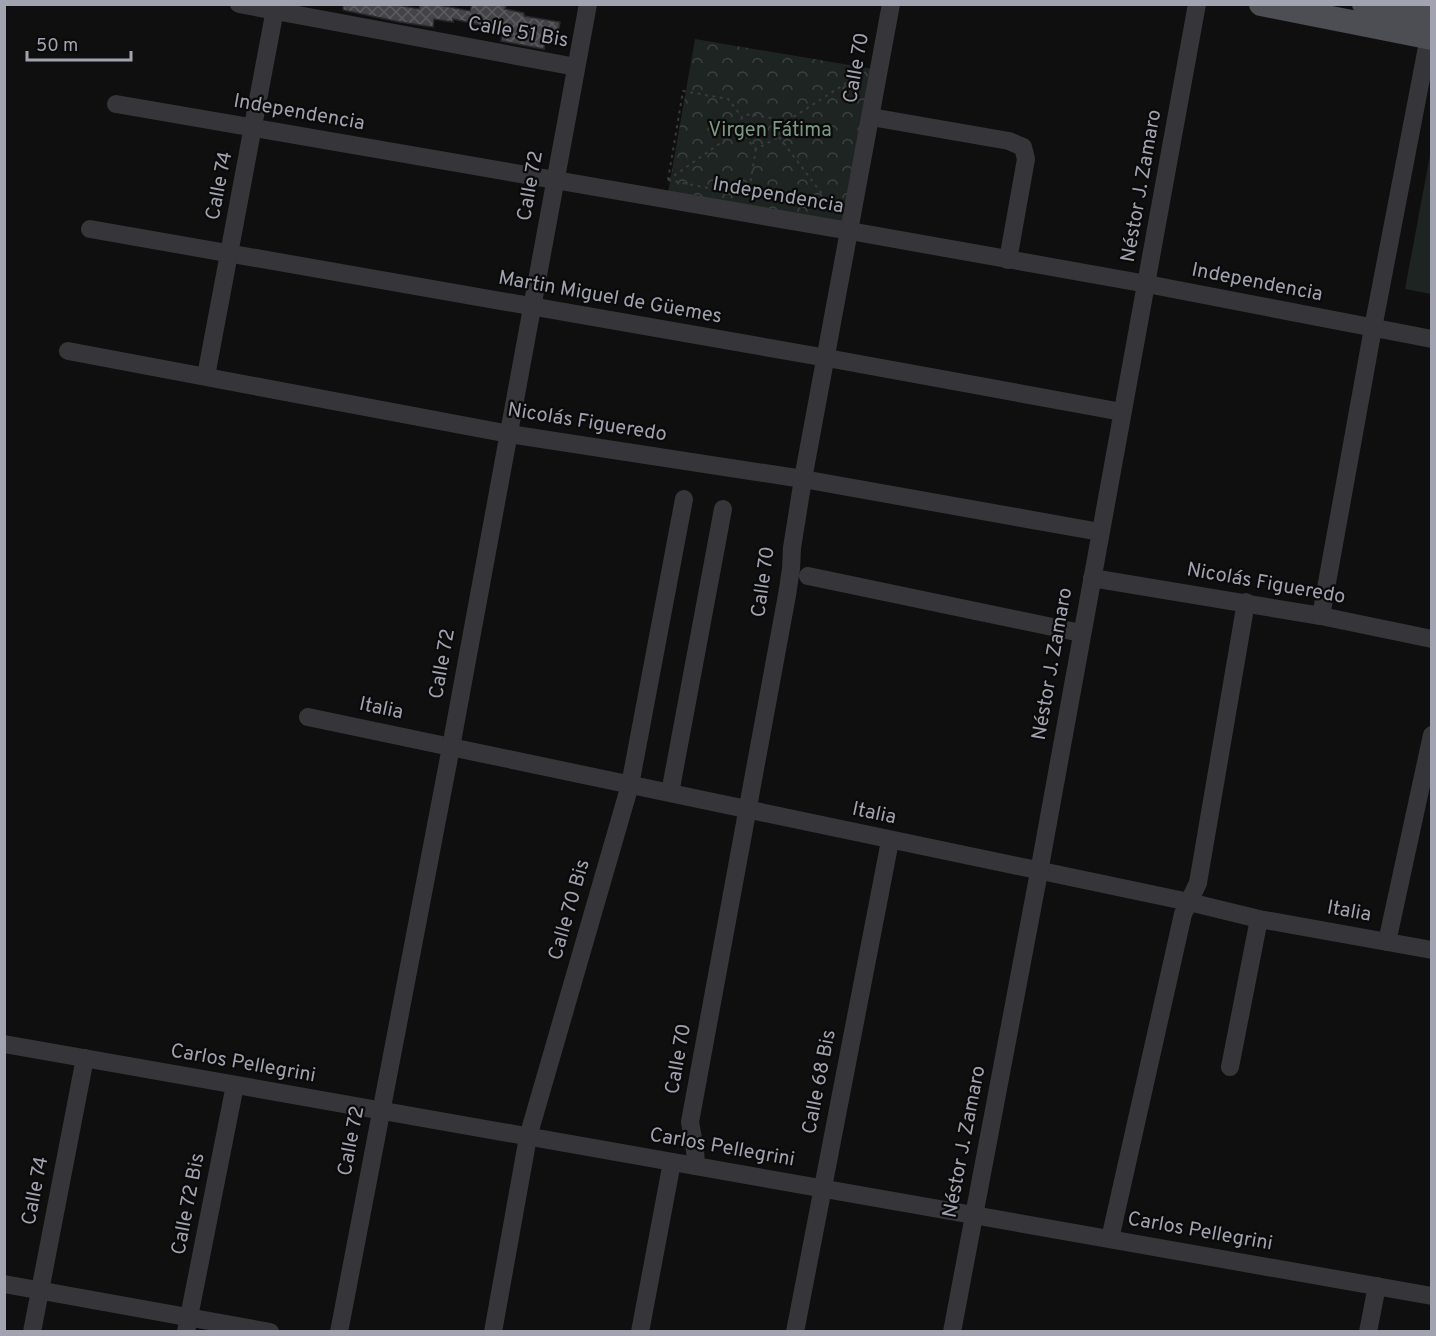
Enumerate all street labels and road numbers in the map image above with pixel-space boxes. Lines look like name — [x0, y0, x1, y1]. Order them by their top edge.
street label: Calle 51 Bis — [466, 11, 570, 55]
street label: Calle 70 — [838, 31, 876, 105]
street label: Independencia — [231, 89, 367, 137]
street label: Néstor J. Zamaro — [1116, 108, 1168, 264]
street label: Calle 74 — [201, 149, 239, 223]
street label: Calle 72 — [512, 149, 550, 223]
street label: Independencia — [710, 172, 846, 220]
street label: Independencia — [1189, 258, 1325, 308]
street label: Martin Miguel de Güemes — [496, 266, 724, 330]
street label: Nicolás Figueredo — [506, 398, 668, 448]
street label: Calle 70 — [746, 545, 782, 619]
street label: Nicolás Figueredo — [1185, 557, 1347, 611]
street label: Néstor J. Zamaro — [1027, 586, 1079, 742]
street label: Calle 72 — [424, 627, 462, 701]
street label: Italia — [357, 692, 405, 726]
street label: Italia — [850, 797, 898, 831]
street label: Calle 70 Bis — [543, 857, 597, 963]
street label: Italia — [1325, 895, 1373, 929]
street label: Calle 70 — [660, 1022, 698, 1096]
street label: Calle 68 Bis — [797, 1028, 843, 1136]
street label: Carlos Pellegrini — [168, 1038, 318, 1090]
street label: Néstor J. Zamaro — [937, 1064, 993, 1220]
street label: Calle 72 — [332, 1104, 372, 1178]
street label: Carlos Pellegrini — [647, 1122, 797, 1174]
street label: Calle 72 Bis — [166, 1151, 212, 1257]
street label: Calle 74 — [17, 1154, 55, 1228]
street label: Carlos Pellegrini — [1125, 1206, 1275, 1258]

